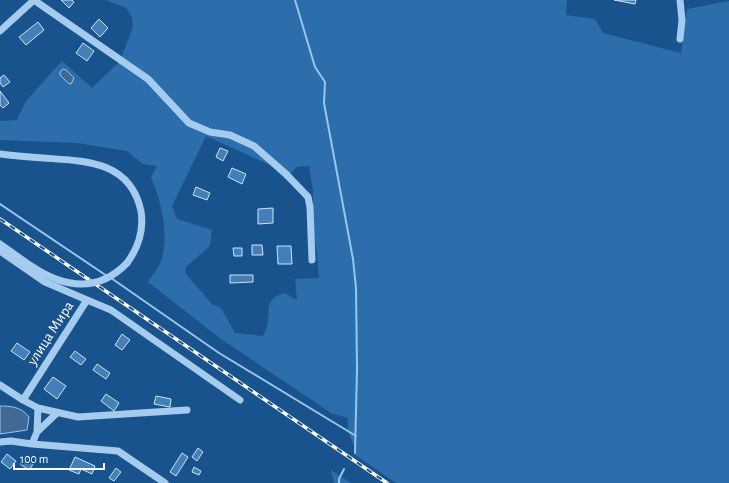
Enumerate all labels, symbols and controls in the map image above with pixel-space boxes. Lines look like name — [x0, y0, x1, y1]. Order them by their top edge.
street label: улица Мира — [24, 299, 77, 369]
scale bar — [14, 445, 104, 471]
text: 100 m — [20, 453, 48, 465]

